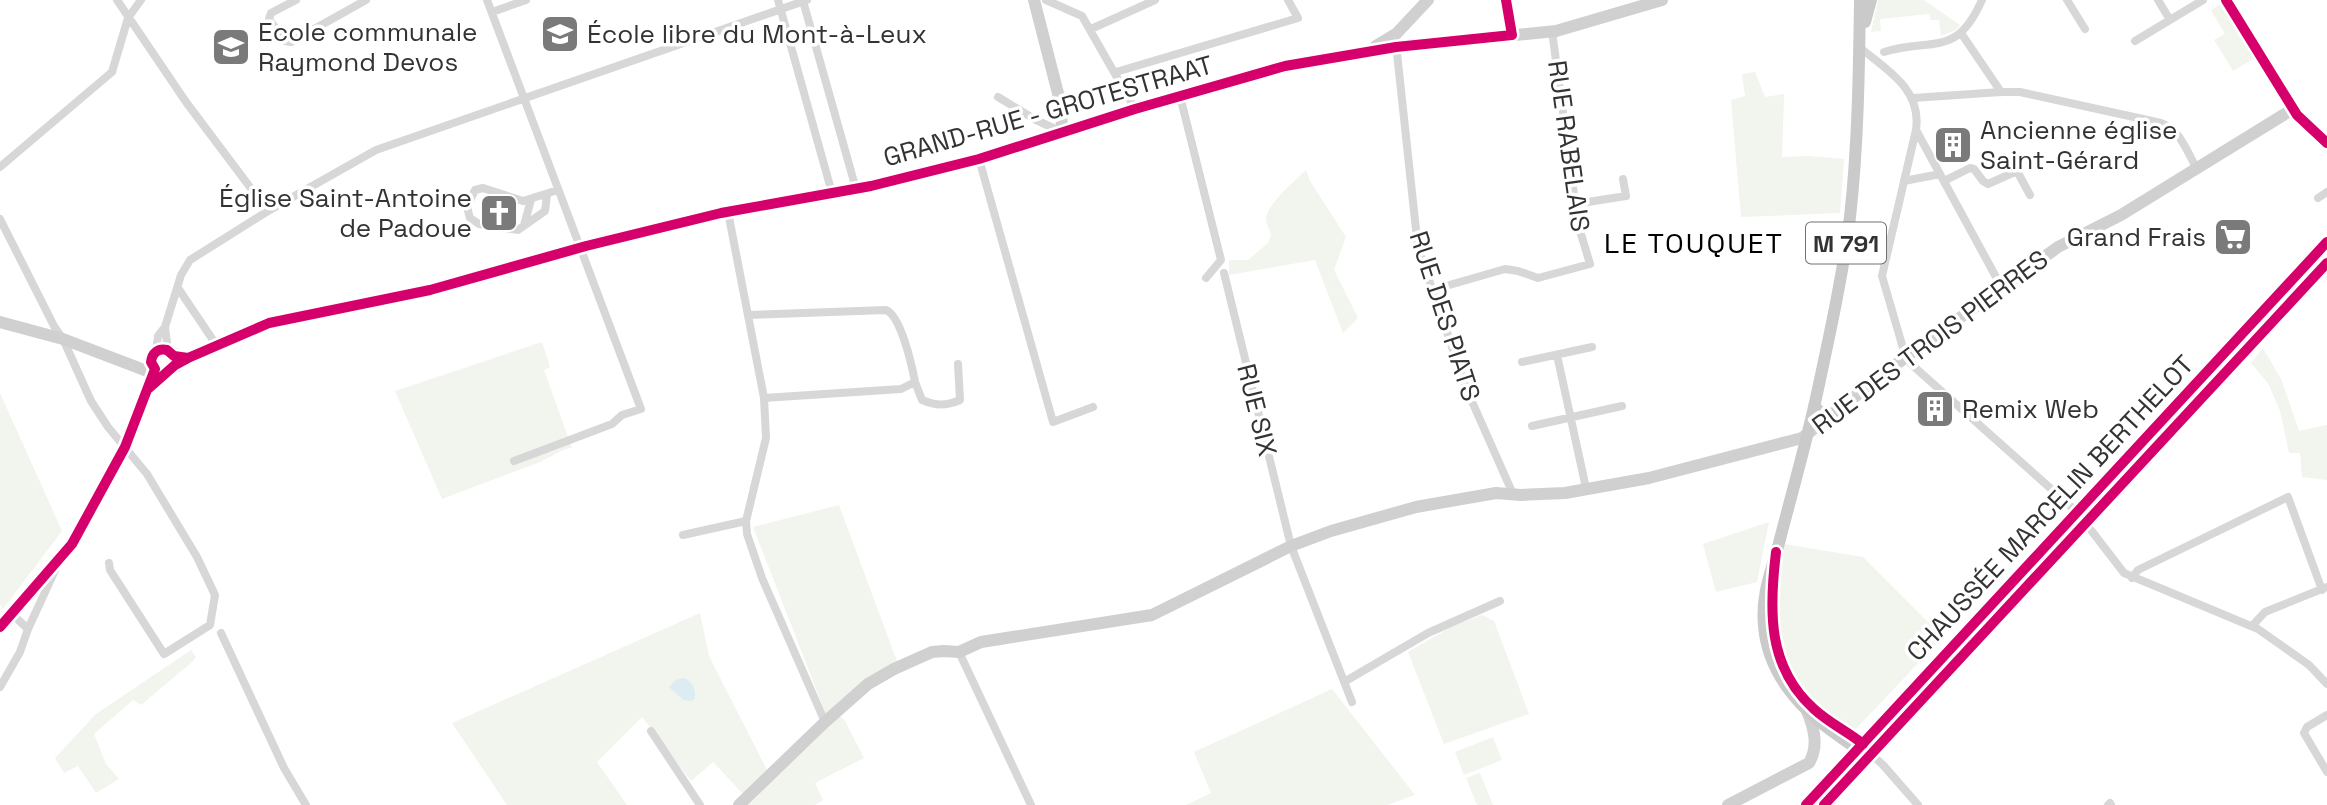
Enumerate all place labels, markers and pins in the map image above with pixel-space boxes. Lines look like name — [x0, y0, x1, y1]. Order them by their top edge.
school or university icon: École libre du Mont-à-Leux — [539, 13, 581, 55]
place label: Ecole communale Raymond Devos — [258, 15, 477, 79]
place label: École libre du Mont-à-Leux — [587, 17, 927, 51]
school or university icon: Ecole communale Raymond Devos — [210, 26, 252, 68]
place label: Ancienne église Saint-Gérard — [1980, 113, 2178, 177]
building icon: Ancienne église Saint-Gérard — [1932, 124, 1974, 166]
place label: Église Saint-Antoine de Padoue — [219, 181, 472, 245]
church icon: Église Saint-Antoine de Padoue — [478, 192, 520, 234]
supermarket icon: Grand Frais — [2212, 216, 2254, 258]
place label: Grand Frais — [2067, 220, 2206, 254]
building icon: Remix Web — [1914, 388, 1956, 430]
place label: Remix Web — [1962, 392, 2099, 426]

